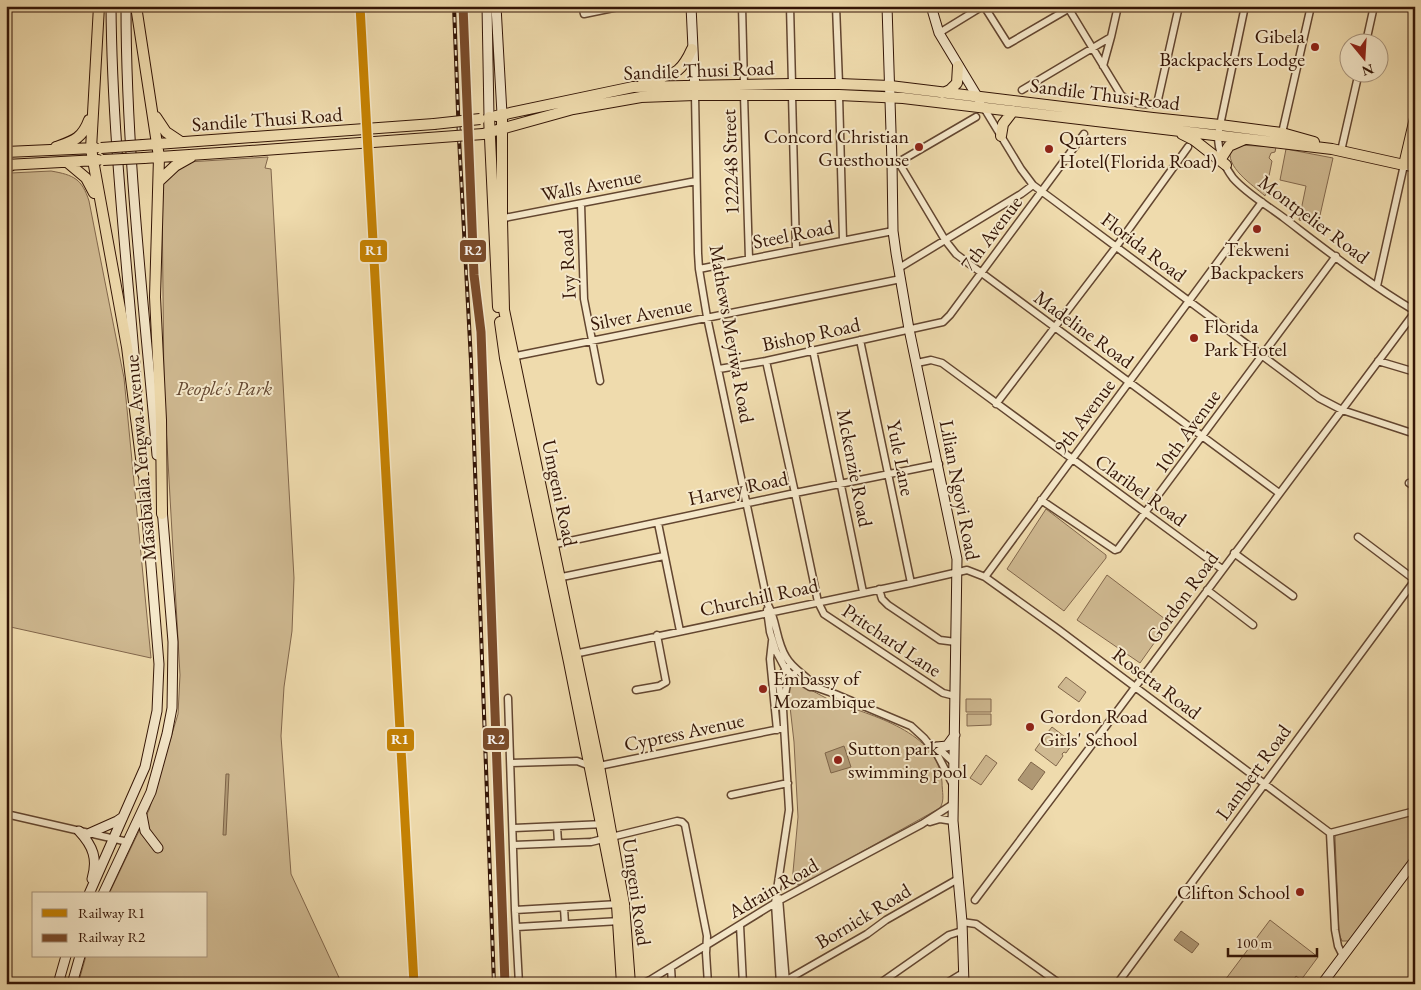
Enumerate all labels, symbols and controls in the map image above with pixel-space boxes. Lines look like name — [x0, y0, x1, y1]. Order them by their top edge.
place label: Gibela Backpackers Lodge — [1159, 23, 1305, 72]
north arrow — [1338, 32, 1388, 82]
marker: Gibela Backpackers Lodge — [1309, 41, 1321, 53]
street label: Sandile Thusi Road — [623, 54, 776, 86]
text: N — [1359, 60, 1376, 81]
street label: Sandile Thusi Road — [1029, 72, 1182, 116]
street label: Sandile Thusi Road — [191, 101, 344, 137]
street label: 122248 Street — [715, 108, 745, 215]
place label: Concord Christian Guesthouse — [764, 123, 909, 172]
place label: Quarters Hotel(Florida Road) — [1059, 125, 1217, 174]
marker: Concord Christian Guesthouse — [913, 141, 925, 153]
marker: Quarters Hotel(Florida Road) — [1043, 143, 1055, 155]
street label: Walls Avenue — [539, 162, 644, 207]
street label: Montpelier Road — [1253, 169, 1375, 270]
street label: 7th Avenue — [954, 190, 1028, 276]
street label: Florida Road — [1096, 206, 1193, 288]
street label: Steel Road — [750, 213, 836, 255]
marker: Tekweni Backpackers — [1251, 223, 1263, 235]
street label: Ivy Road — [552, 227, 582, 300]
place label: Tekweni Backpackers — [1210, 236, 1304, 285]
line badge: R1 — [359, 239, 388, 263]
line badge: R2 — [459, 239, 487, 263]
text: R1 — [365, 241, 383, 259]
text: R2 — [464, 241, 483, 259]
street label: Mathews Meyiwa Road — [704, 243, 761, 426]
street label: Madeline Road — [1029, 284, 1140, 375]
street label: Silver Avenue — [588, 291, 694, 337]
street label: Bishop Road — [760, 311, 863, 357]
place label: Florida Park Hotel — [1204, 313, 1287, 362]
marker: Florida Park Hotel — [1188, 332, 1200, 344]
street label: Masabalala Yengwa Avenue — [118, 354, 162, 562]
street label: 9th Avenue — [1047, 373, 1121, 459]
park label: People's Park — [176, 375, 272, 401]
street label: 10th Avenue — [1148, 384, 1226, 478]
street label: Mckenzie Road — [831, 407, 879, 530]
street label: Yule Lane — [881, 418, 921, 498]
street label: Lilian Ngoyi Road — [934, 418, 987, 563]
street label: Umgeni Road — [536, 437, 584, 549]
street label: Claribel Road — [1090, 448, 1193, 533]
street label: Harvey Road — [686, 465, 791, 511]
street label: Gordon Road — [1140, 545, 1225, 648]
street label: Churchill Road — [697, 572, 822, 622]
street label: Pritchard Lane — [837, 597, 947, 683]
street label: Rosetta Road — [1107, 641, 1207, 725]
place label: Embassy of Mozambique — [773, 665, 875, 714]
marker: Embassy of Mozambique — [757, 683, 769, 695]
place label: Gordon Road Girls' School — [1040, 703, 1148, 752]
street label: Cypress Avenue — [622, 707, 747, 757]
street label: Lambert Road — [1210, 718, 1297, 825]
marker: Gordon Road Girls' School — [1024, 721, 1036, 733]
line badge: R2 — [482, 727, 510, 751]
line badge: R1 — [386, 728, 415, 752]
text: R1 — [391, 730, 409, 748]
text: R2 — [487, 730, 506, 748]
place label: Sutton park swimming pool — [848, 735, 967, 784]
marker: Sutton park swimming pool — [832, 754, 844, 766]
street label: Umgeni Road — [617, 837, 658, 948]
street label: Adrain Road — [722, 851, 824, 925]
street label: Bornick Road — [810, 877, 916, 955]
place label: Clifton School — [1177, 879, 1290, 905]
marker: Clifton School — [1294, 886, 1306, 898]
legend — [32, 892, 208, 958]
text: Railway R1 — [78, 903, 145, 922]
scale bar — [1228, 925, 1317, 957]
text: Railway R2 — [78, 927, 146, 946]
text: 100 m — [1236, 933, 1273, 952]

